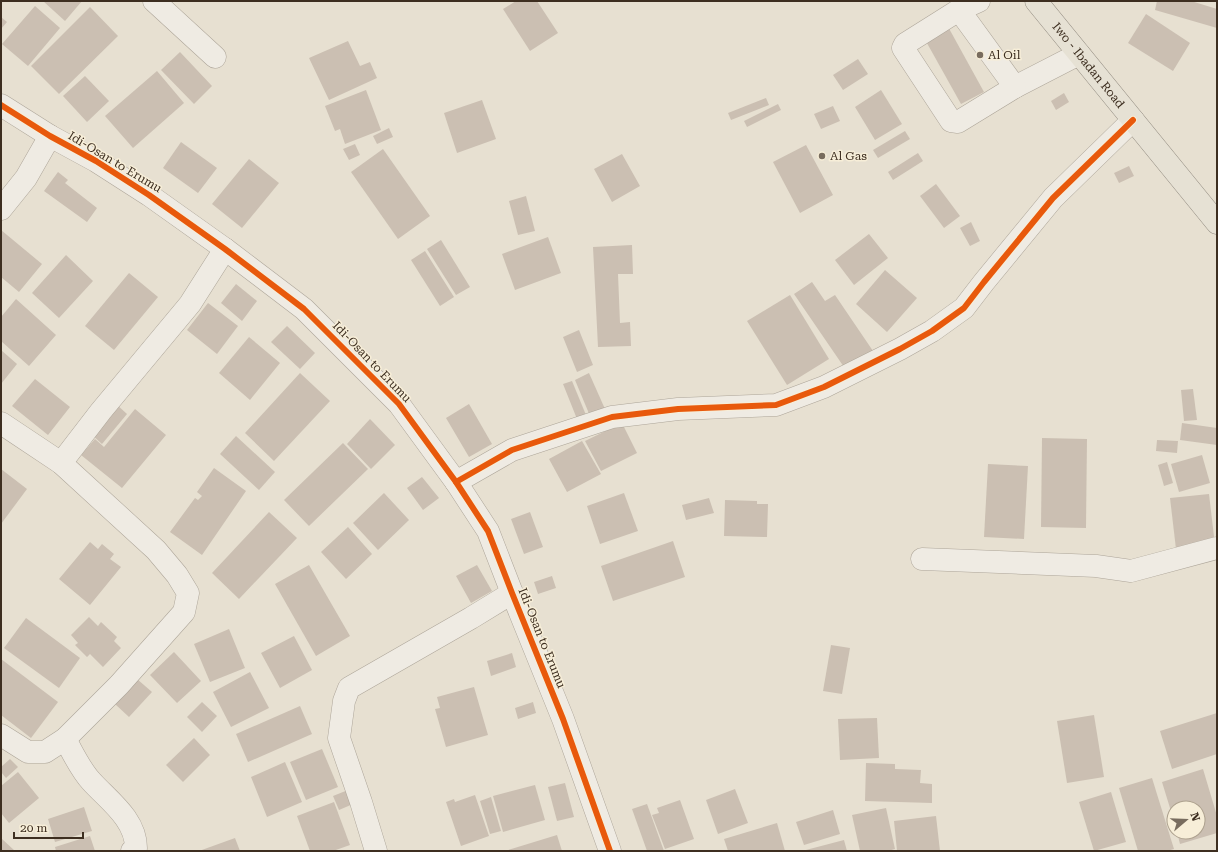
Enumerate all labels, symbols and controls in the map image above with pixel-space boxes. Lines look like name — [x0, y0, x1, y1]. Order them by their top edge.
street label: Iwo - Ibadan Road — [1050, 20, 1128, 111]
place label: Al Oil — [988, 48, 1021, 62]
marker: Al Oil — [975, 50, 985, 60]
street label: Idi-Osan to Erumu — [66, 128, 165, 196]
place label: Al Gas — [830, 149, 867, 163]
marker: Al Gas — [817, 151, 827, 161]
street label: Idi-Osan to Erumu — [330, 319, 414, 406]
street label: Idi-Osan to Erumu — [516, 586, 569, 691]
north arrow — [1166, 800, 1206, 840]
text: N — [1187, 811, 1203, 824]
scale bar — [14, 814, 83, 840]
text: 20 m — [20, 821, 47, 835]

